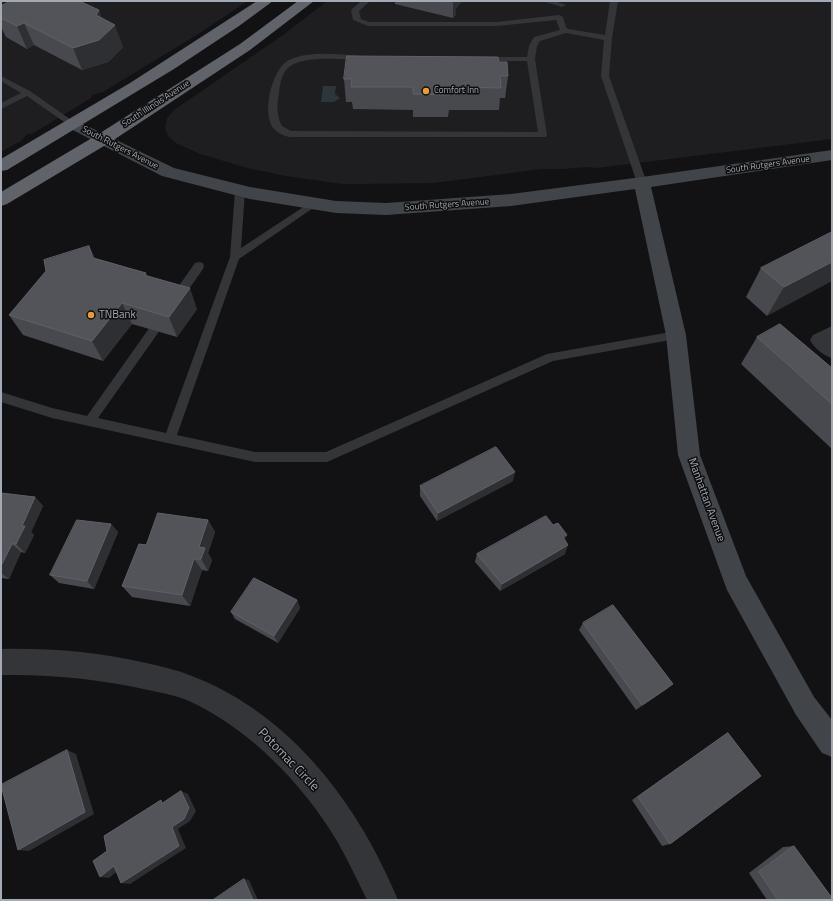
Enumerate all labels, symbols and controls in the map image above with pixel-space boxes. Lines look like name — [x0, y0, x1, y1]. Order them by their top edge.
street label: South Illinois Avenue — [120, 78, 192, 130]
marker: Comfort Inn — [421, 86, 431, 96]
place label: Comfort Inn — [434, 86, 479, 96]
street label: South Rutgers Avenue — [80, 124, 160, 172]
street label: South Rutgers Avenue — [725, 154, 811, 176]
street label: South Rutgers Avenue — [405, 197, 489, 213]
place label: TNBank — [99, 308, 136, 322]
marker: TNBank — [86, 310, 96, 320]
street label: Manhattan Avenue — [685, 456, 727, 544]
street label: Potomac Circle — [254, 725, 322, 795]

